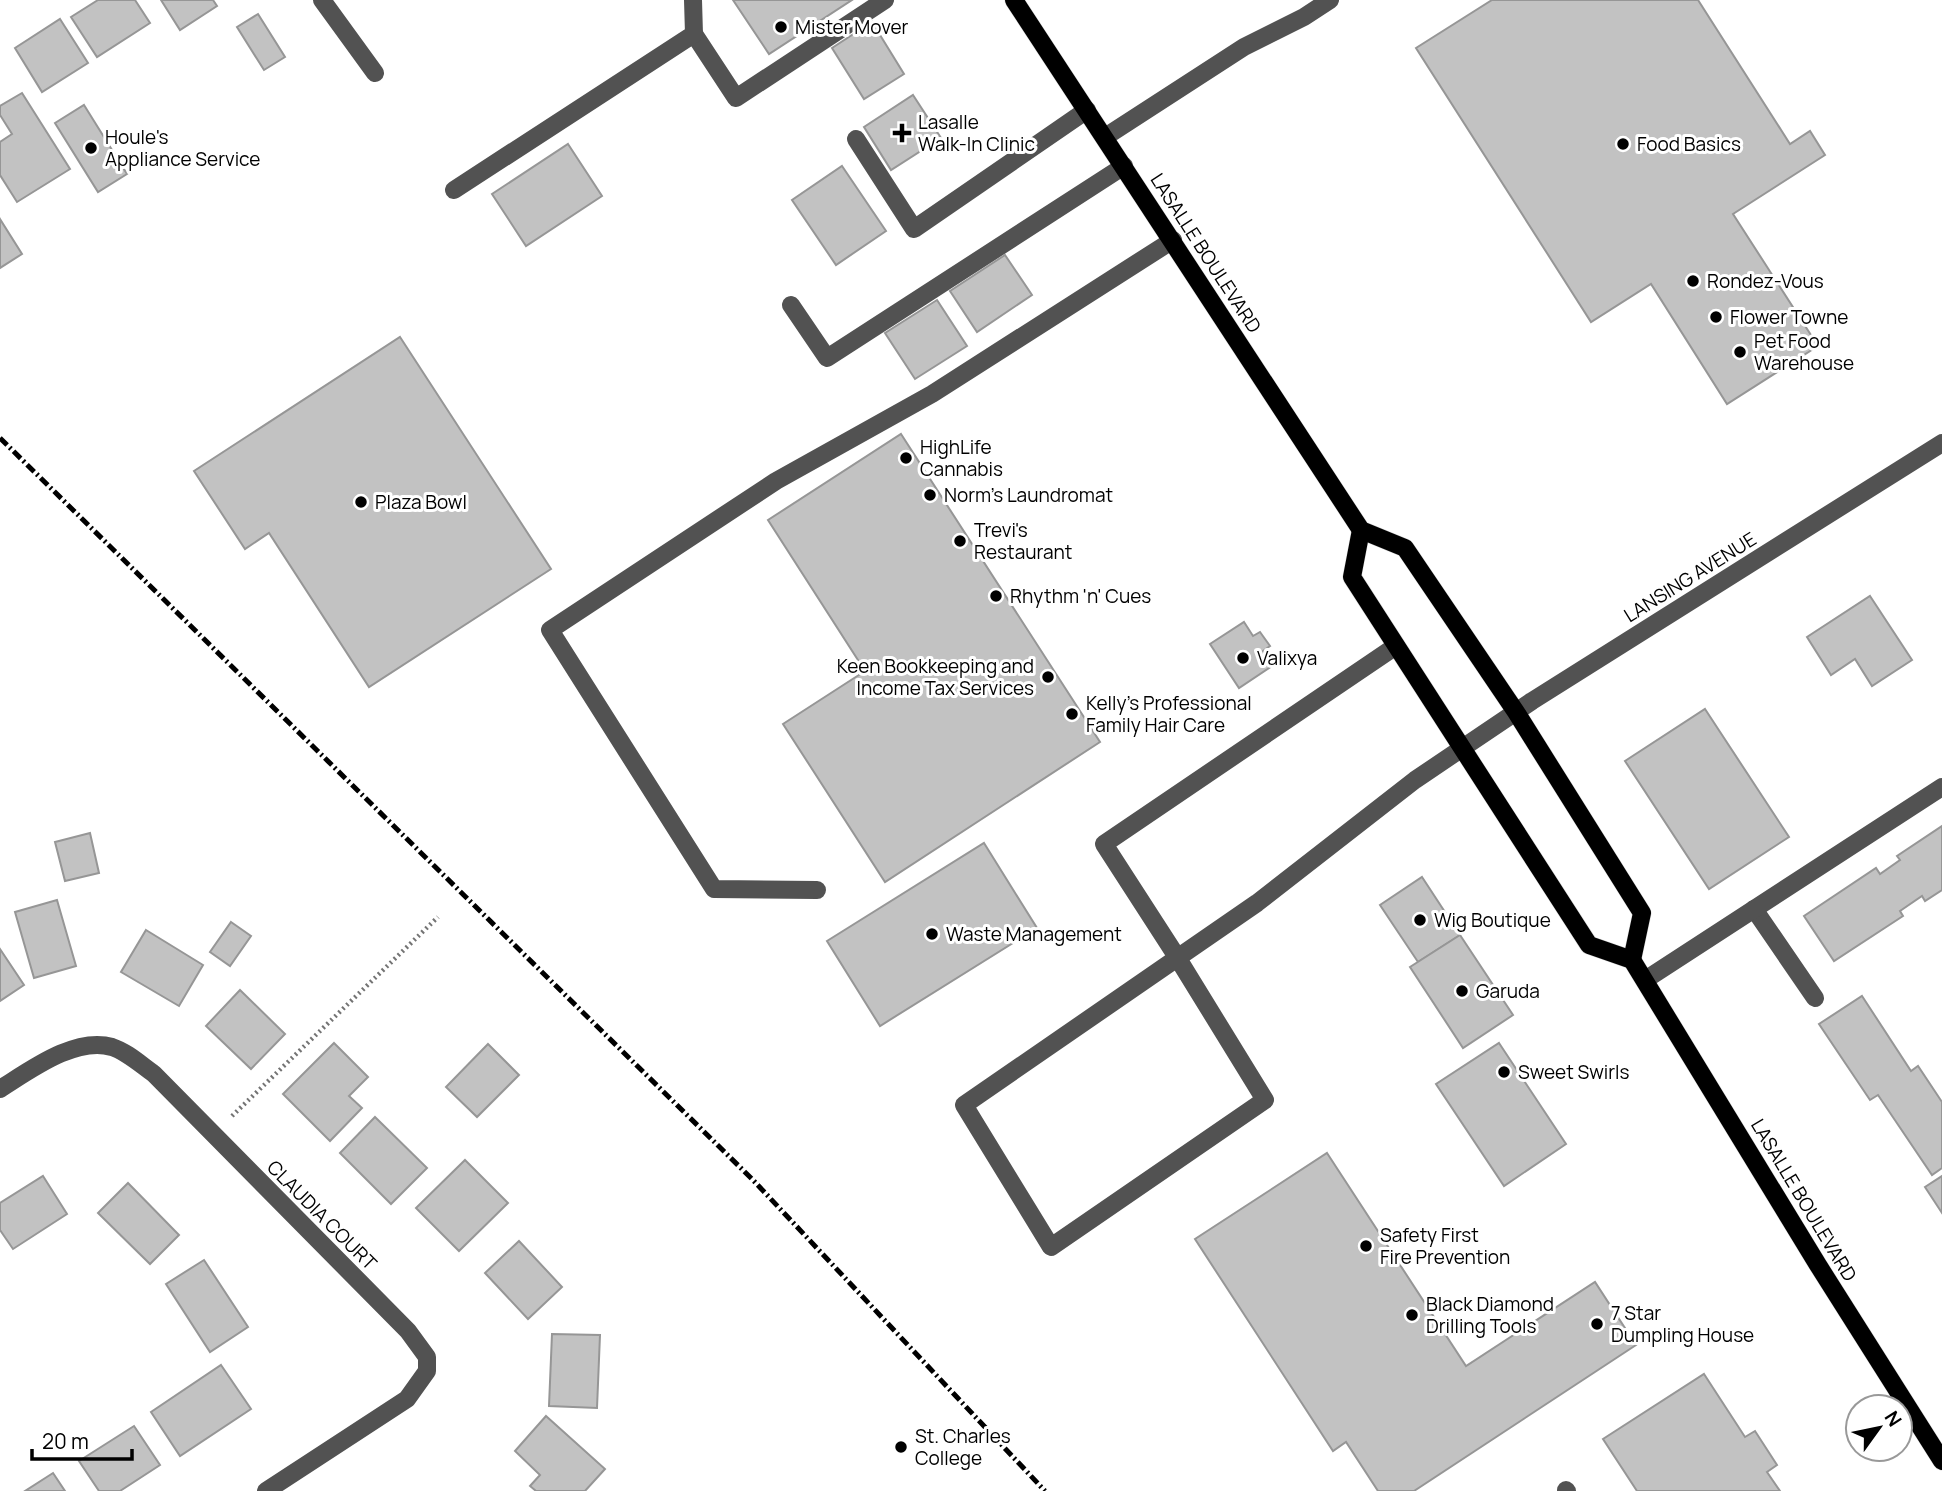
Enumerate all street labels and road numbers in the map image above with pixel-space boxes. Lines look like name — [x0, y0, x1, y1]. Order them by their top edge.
street label: LASALLE BOULEVARD — [1145, 168, 1267, 338]
street label: LANSING AVENUE — [1619, 526, 1761, 628]
street label: LASALLE BOULEVARD — [1745, 1114, 1863, 1286]
street label: CLAUDIA COURT — [261, 1154, 383, 1276]

